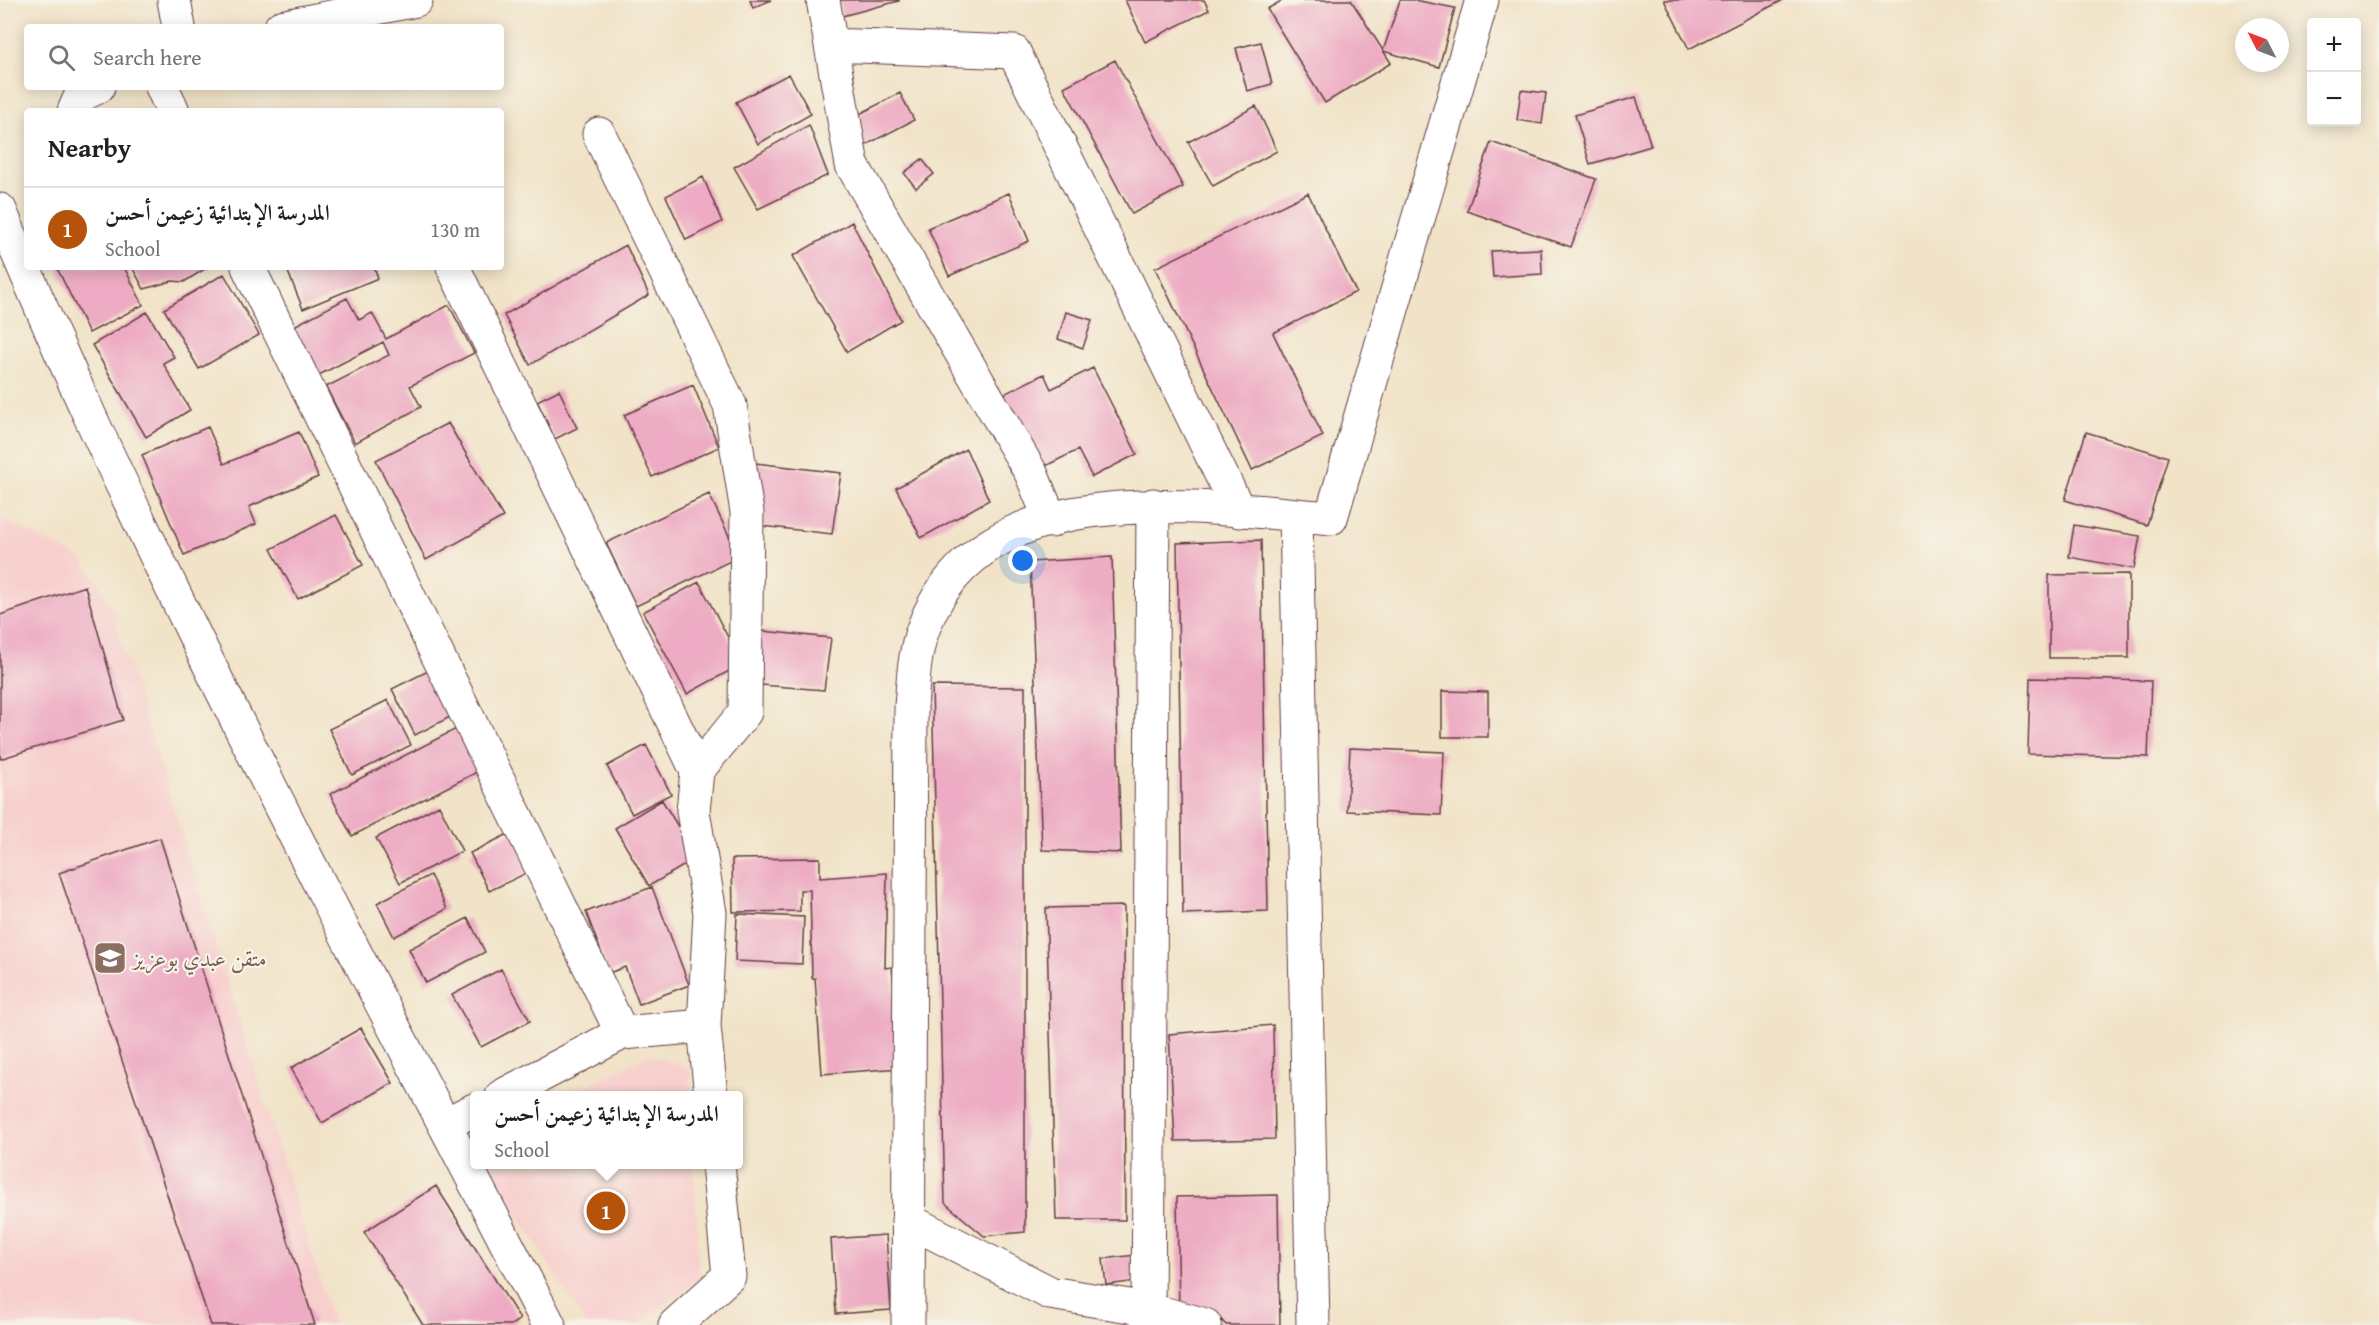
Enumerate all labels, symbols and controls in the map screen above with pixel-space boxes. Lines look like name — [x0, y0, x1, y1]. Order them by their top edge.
north arrow — [2235, 18, 2289, 72]
map controls — [2307, 18, 2361, 126]
button: + — [2307, 18, 2361, 72]
search box — [24, 24, 504, 90]
icon: search — [45, 41, 78, 74]
text: Search here — [93, 41, 202, 73]
button: − — [2307, 72, 2361, 126]
text: Nearby — [48, 128, 131, 167]
text: المدرسة الإبتدائية زعيمن أحسن — [105, 196, 330, 228]
text: 1 — [62, 215, 73, 244]
text: 130 m — [430, 215, 480, 244]
text: School — [105, 234, 161, 263]
your location — [1008, 546, 1037, 575]
school or university icon: متقن عبدي بوعزيز — [92, 940, 128, 976]
place label: متقن عبدي بوعزيز — [131, 942, 267, 976]
popup — [470, 1091, 743, 1169]
text: المدرسة الإبتدائية زعيمن أحسن — [494, 1097, 719, 1129]
text: School — [494, 1135, 550, 1164]
pin: 1 — [586, 1188, 626, 1234]

